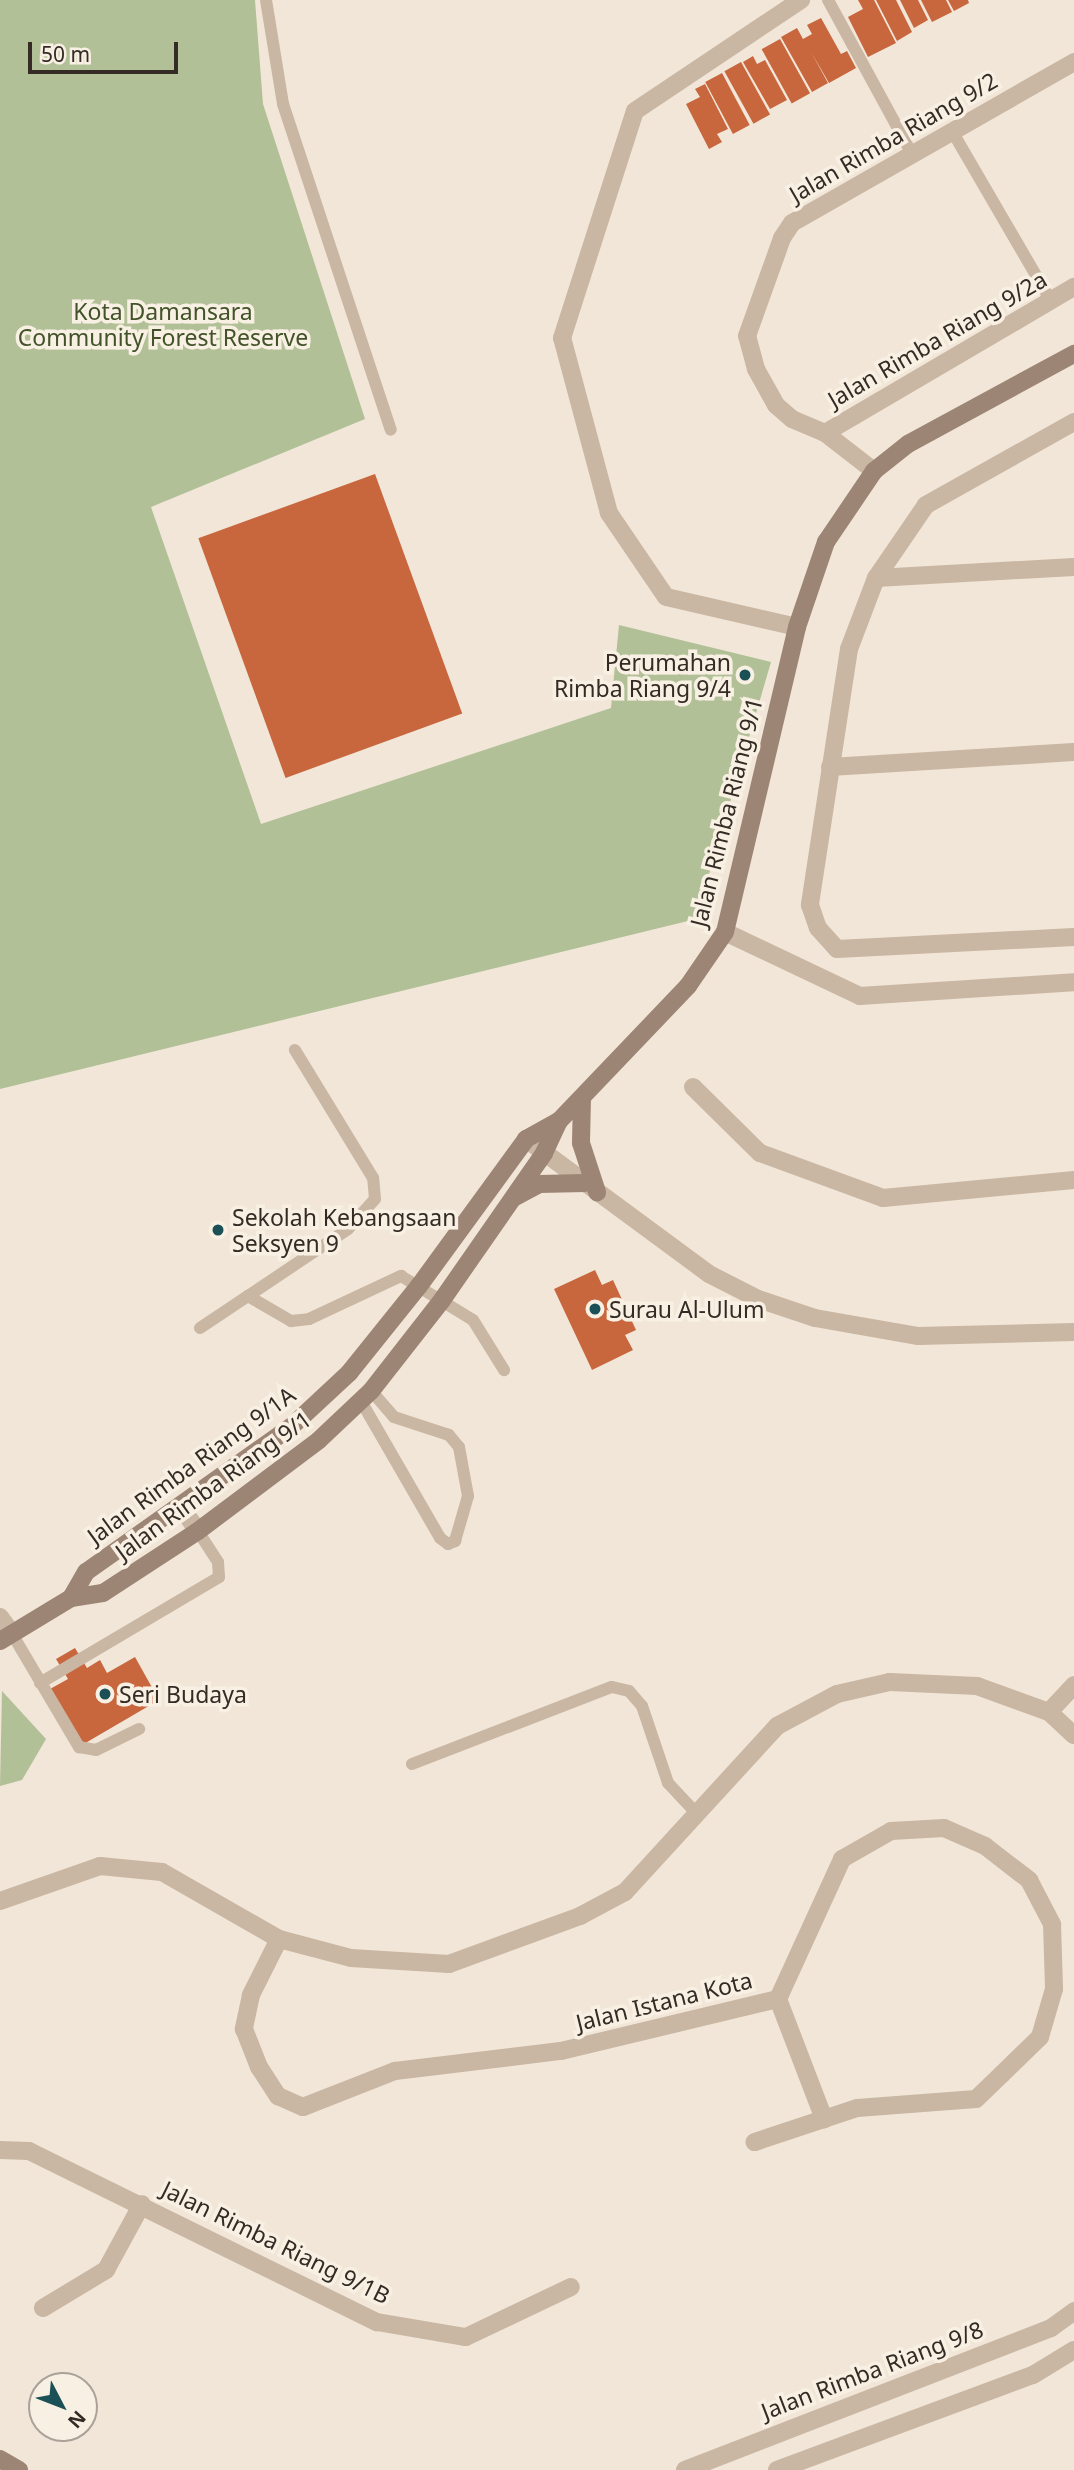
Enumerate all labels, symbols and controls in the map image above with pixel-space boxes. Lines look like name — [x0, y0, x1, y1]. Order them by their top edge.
scale bar — [32, 28, 182, 72]
text: 50 m — [41, 40, 90, 68]
street label: Jalan Rimba Riang 9/2 — [784, 66, 1002, 208]
street label: Jalan Rimba Riang 9/2a — [823, 265, 1051, 413]
park label: Kota Damansara Community Forest Reserve — [18, 297, 308, 351]
place label: Perumahan Rimba Riang 9/4 — [554, 648, 731, 702]
marker: Perumahan Rimba Riang 9/4 — [737, 667, 753, 683]
street label: Jalan Rimba Riang 9/1 — [684, 694, 768, 930]
place label: Sekolah Kebangsaan Seksyen 9 — [232, 1203, 456, 1257]
marker: Sekolah Kebangsaan Seksyen 9 — [210, 1222, 226, 1238]
place label: Surau Al-Ulum — [609, 1295, 764, 1323]
marker: Surau Al-Ulum — [587, 1301, 603, 1317]
street label: Jalan Rimba Riang 9/1A — [82, 1380, 300, 1550]
street label: Jalan Rimba Riang 9/1 — [110, 1405, 316, 1565]
place label: Seri Budaya — [119, 1680, 247, 1708]
marker: Seri Budaya — [97, 1686, 113, 1702]
street label: Jalan Istana Kota — [573, 1966, 755, 2036]
street label: Jalan Rimba Riang 9/1B — [157, 2175, 395, 2309]
street label: Jalan Rimba Riang 9/8 — [757, 2315, 987, 2425]
north arrow — [28, 2372, 98, 2442]
text: N — [62, 2405, 92, 2434]

